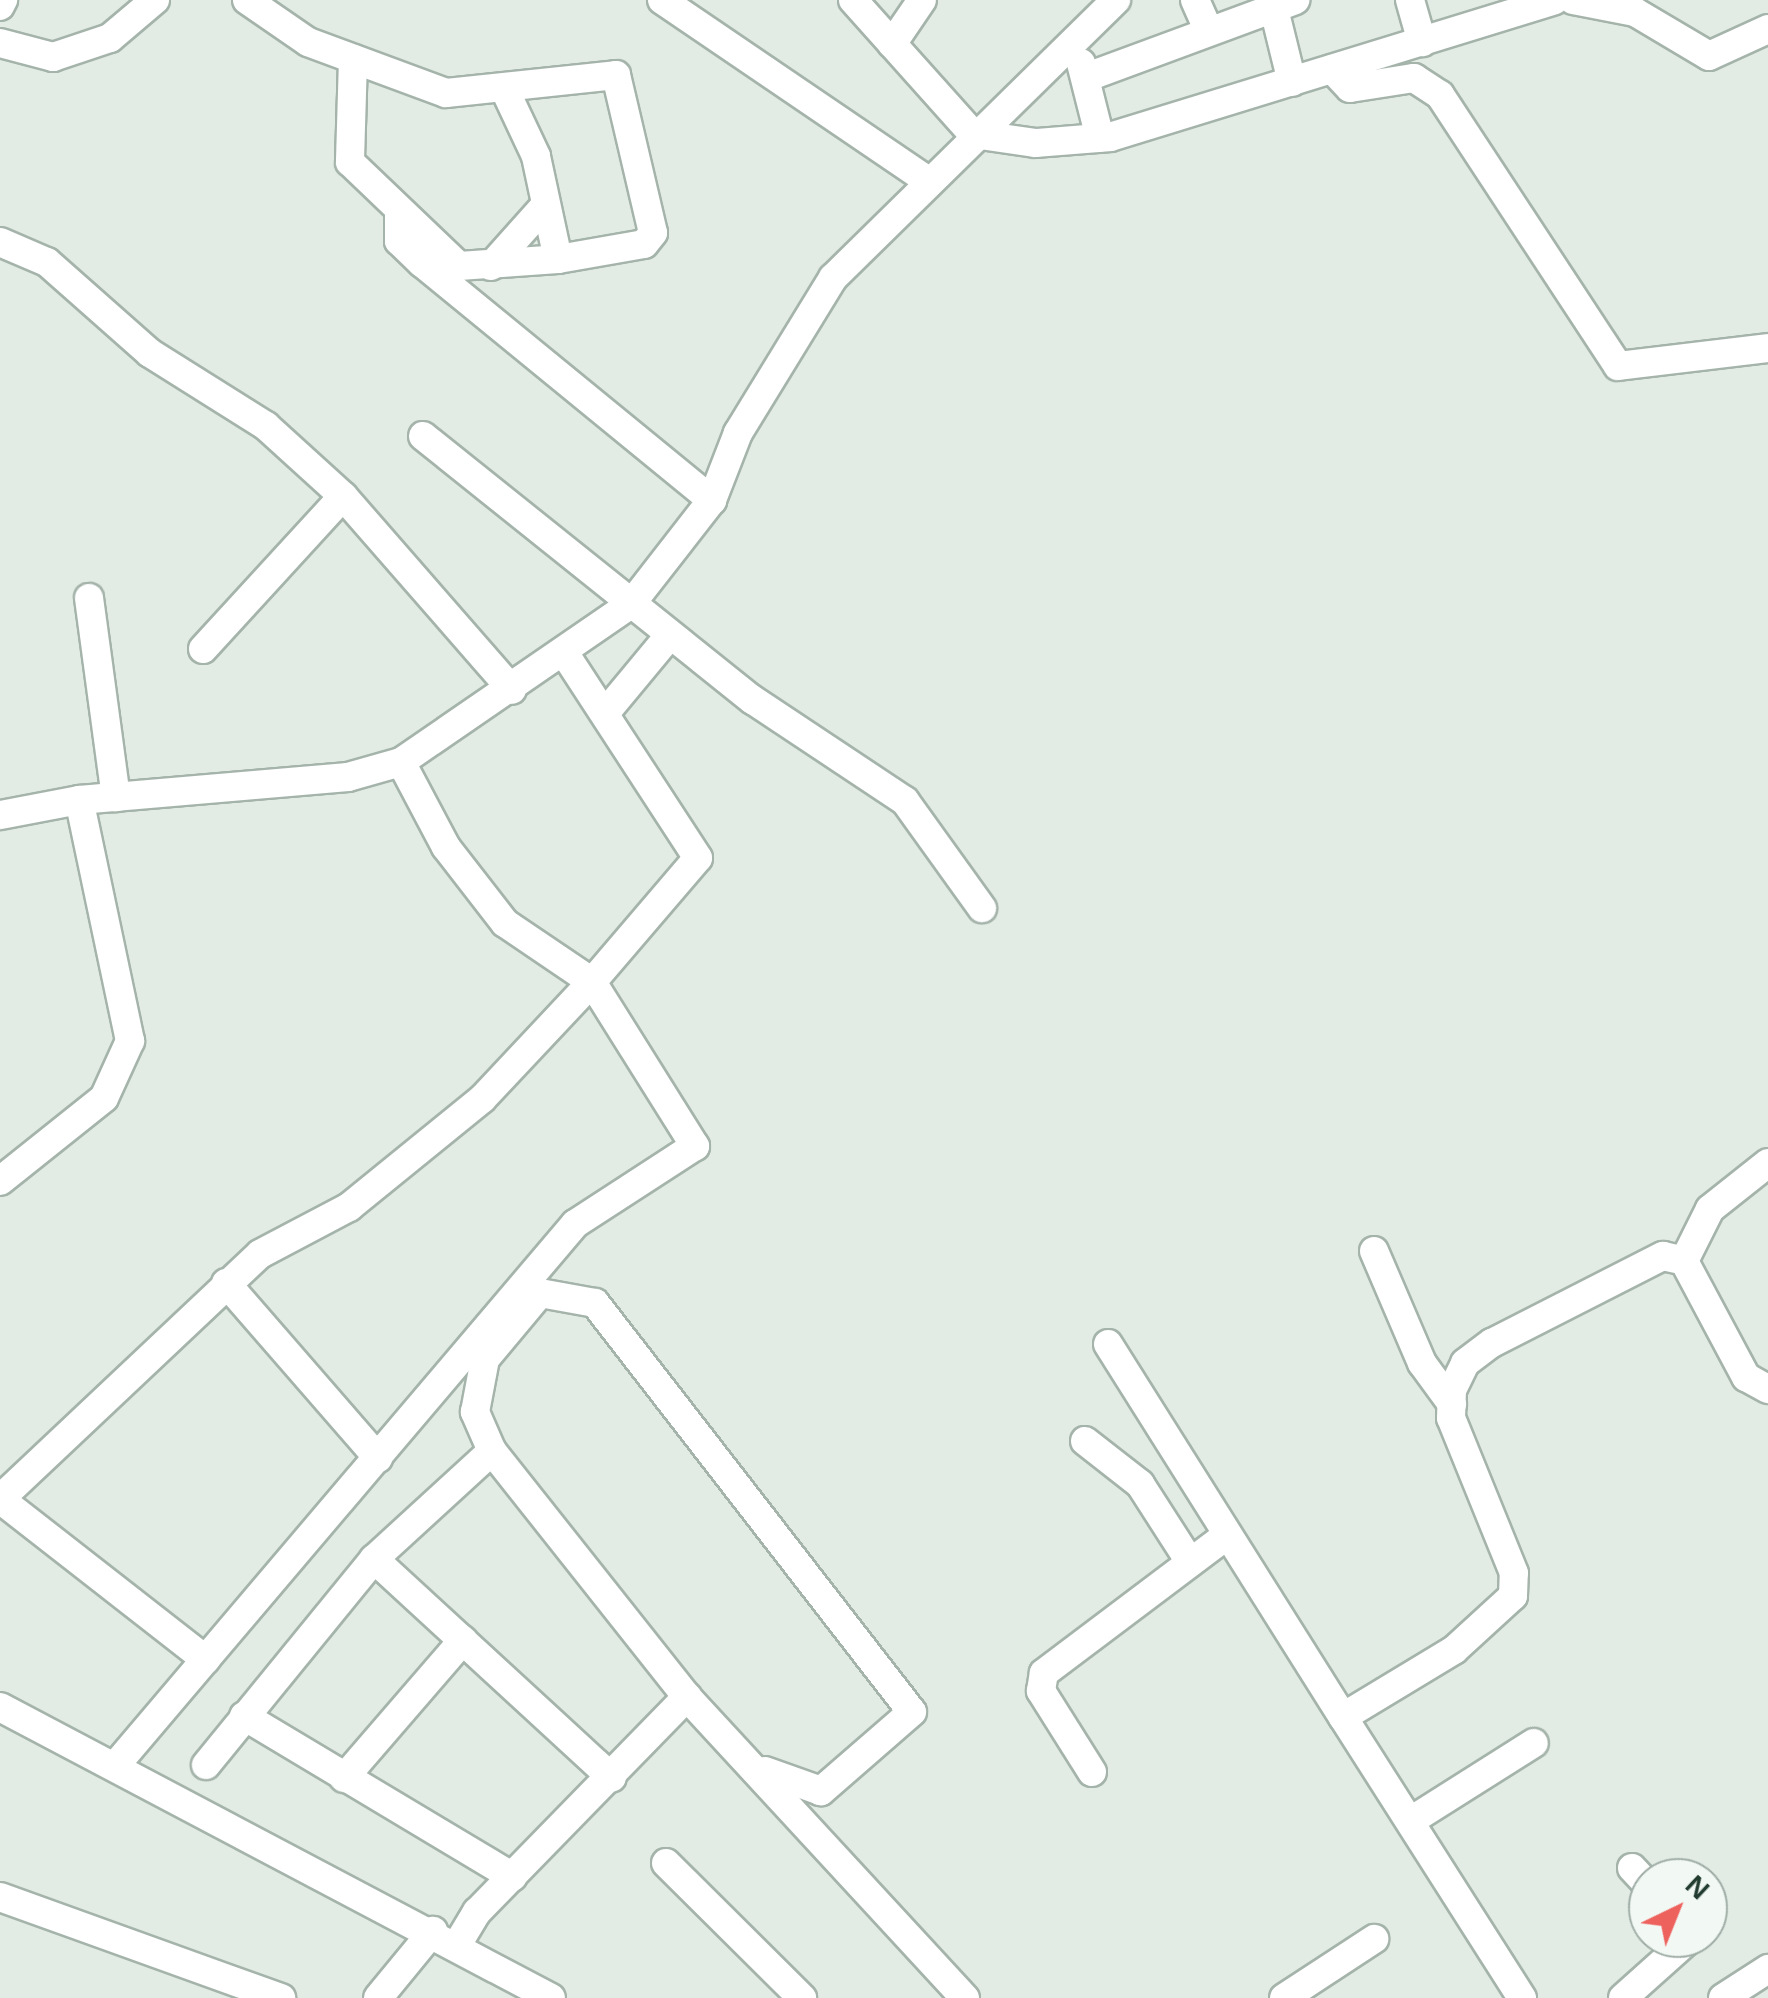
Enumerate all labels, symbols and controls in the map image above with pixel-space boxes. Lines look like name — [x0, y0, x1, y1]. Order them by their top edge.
north arrow — [1628, 1858, 1728, 1958]
text: N — [1679, 1869, 1715, 1905]

